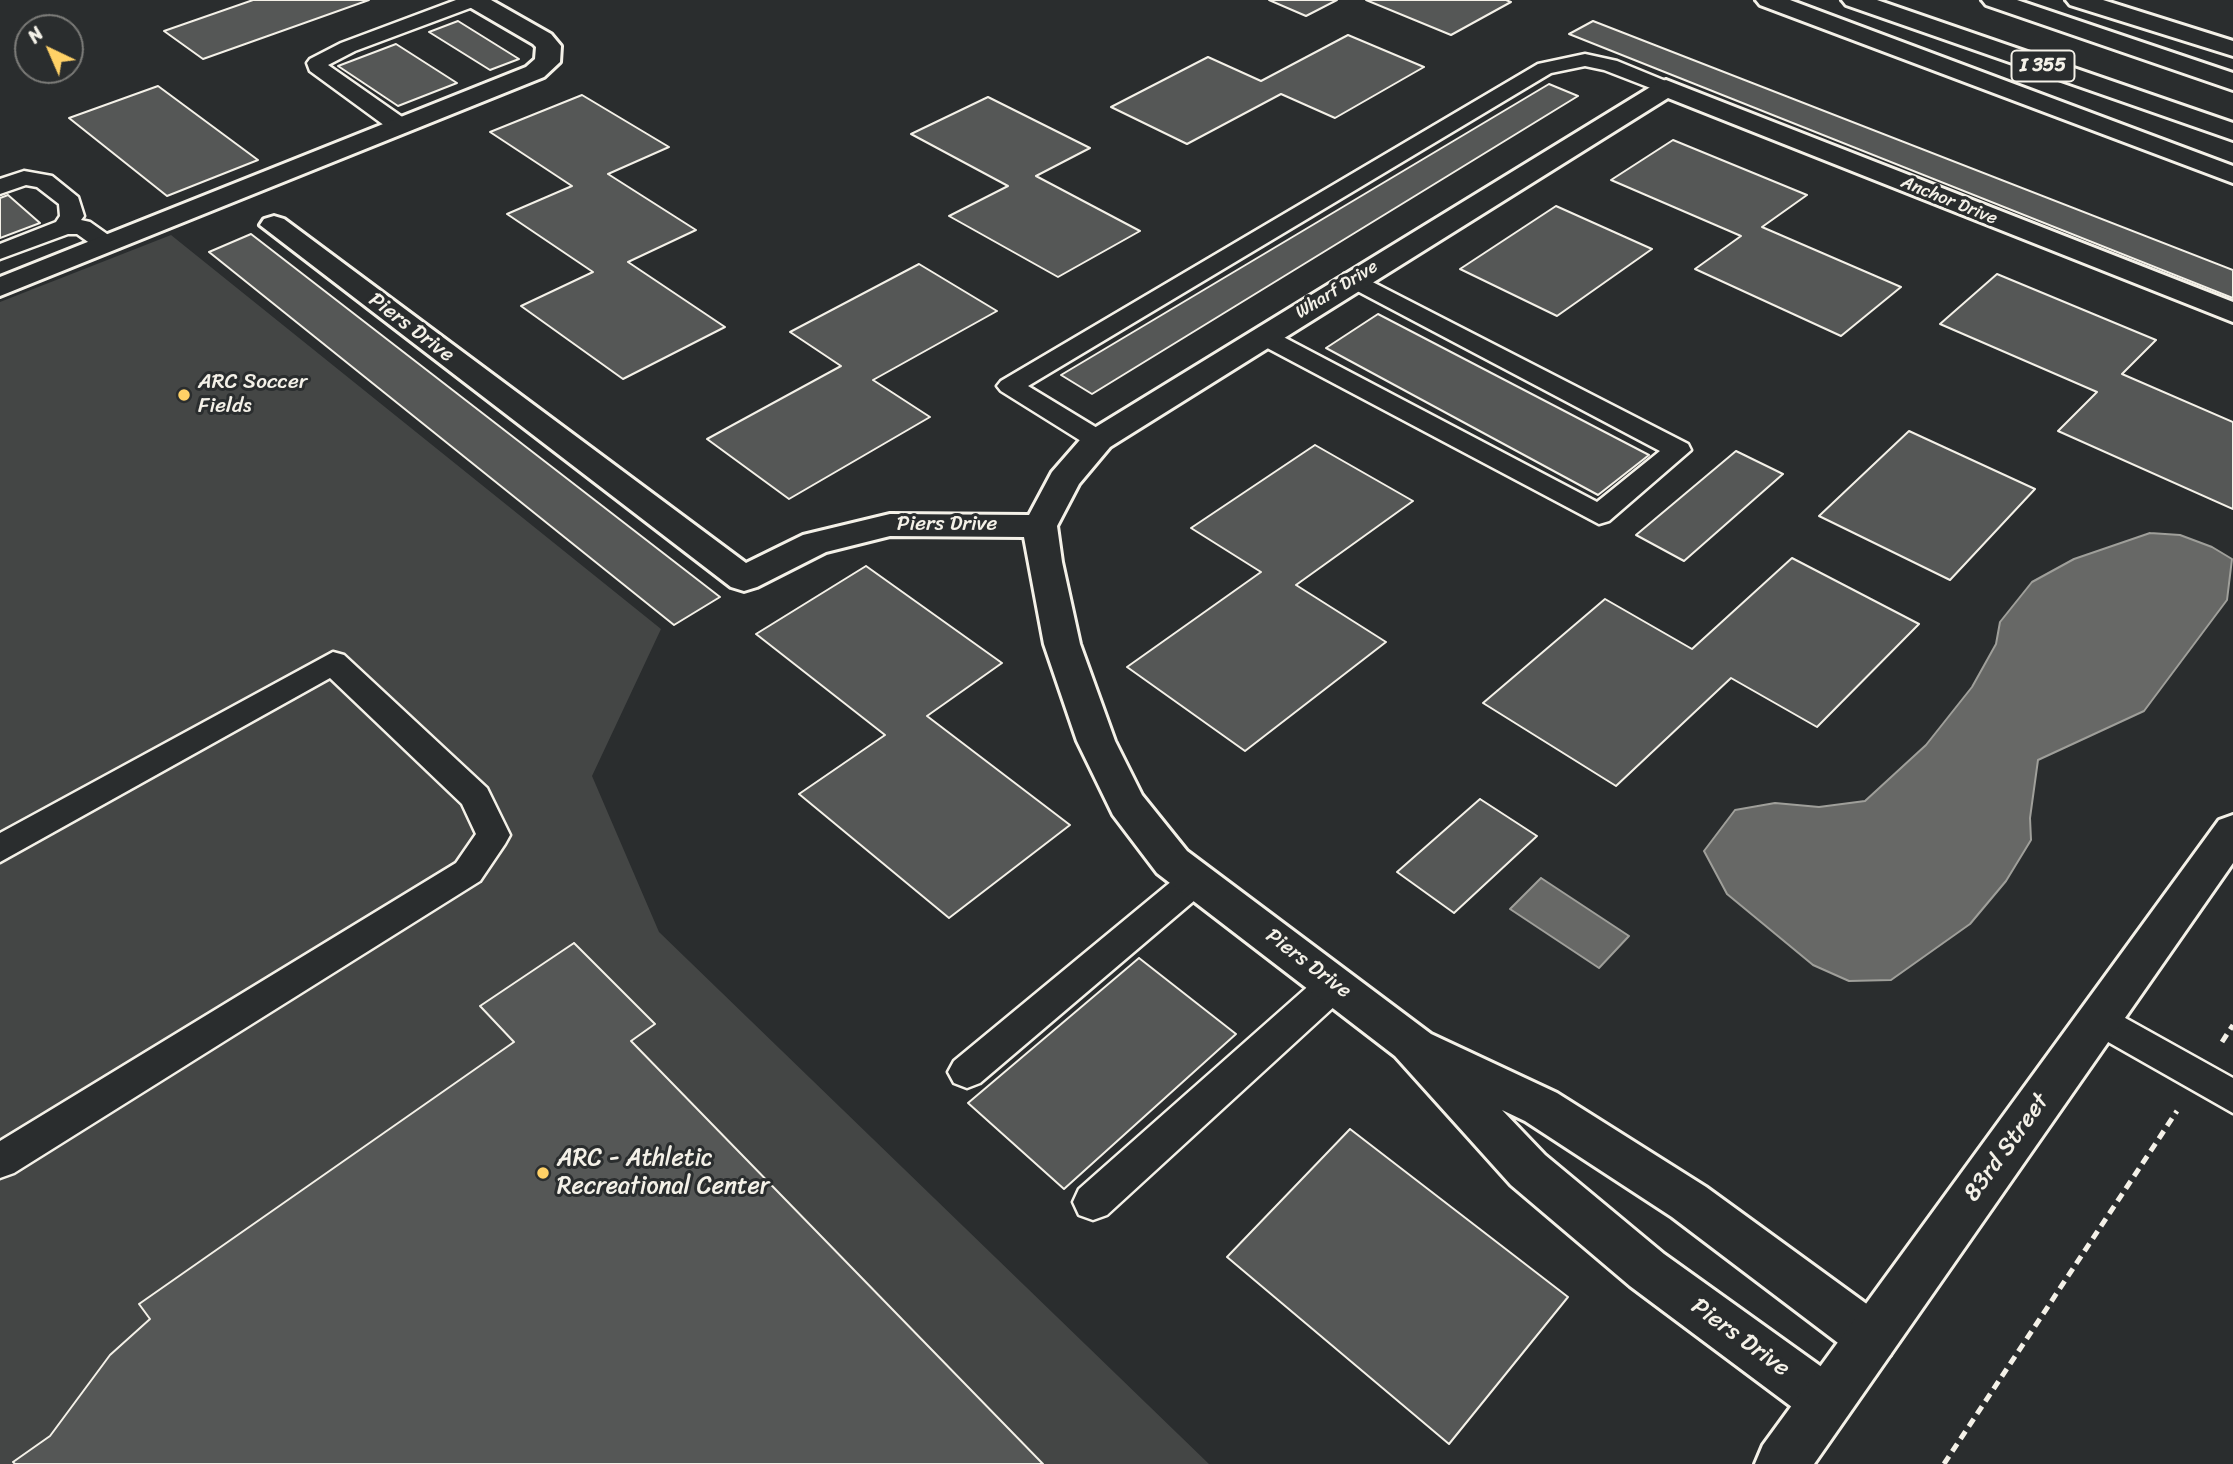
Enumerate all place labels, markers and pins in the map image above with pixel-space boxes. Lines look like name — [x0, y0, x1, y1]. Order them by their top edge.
place label: ARC Soccer Fields — [198, 370, 307, 420]
marker: ARC Soccer Fields — [176, 387, 192, 403]
place label: ARC - Athletic Recreational Center — [557, 1145, 770, 1201]
marker: ARC - Athletic Recreational Center — [535, 1165, 551, 1181]

